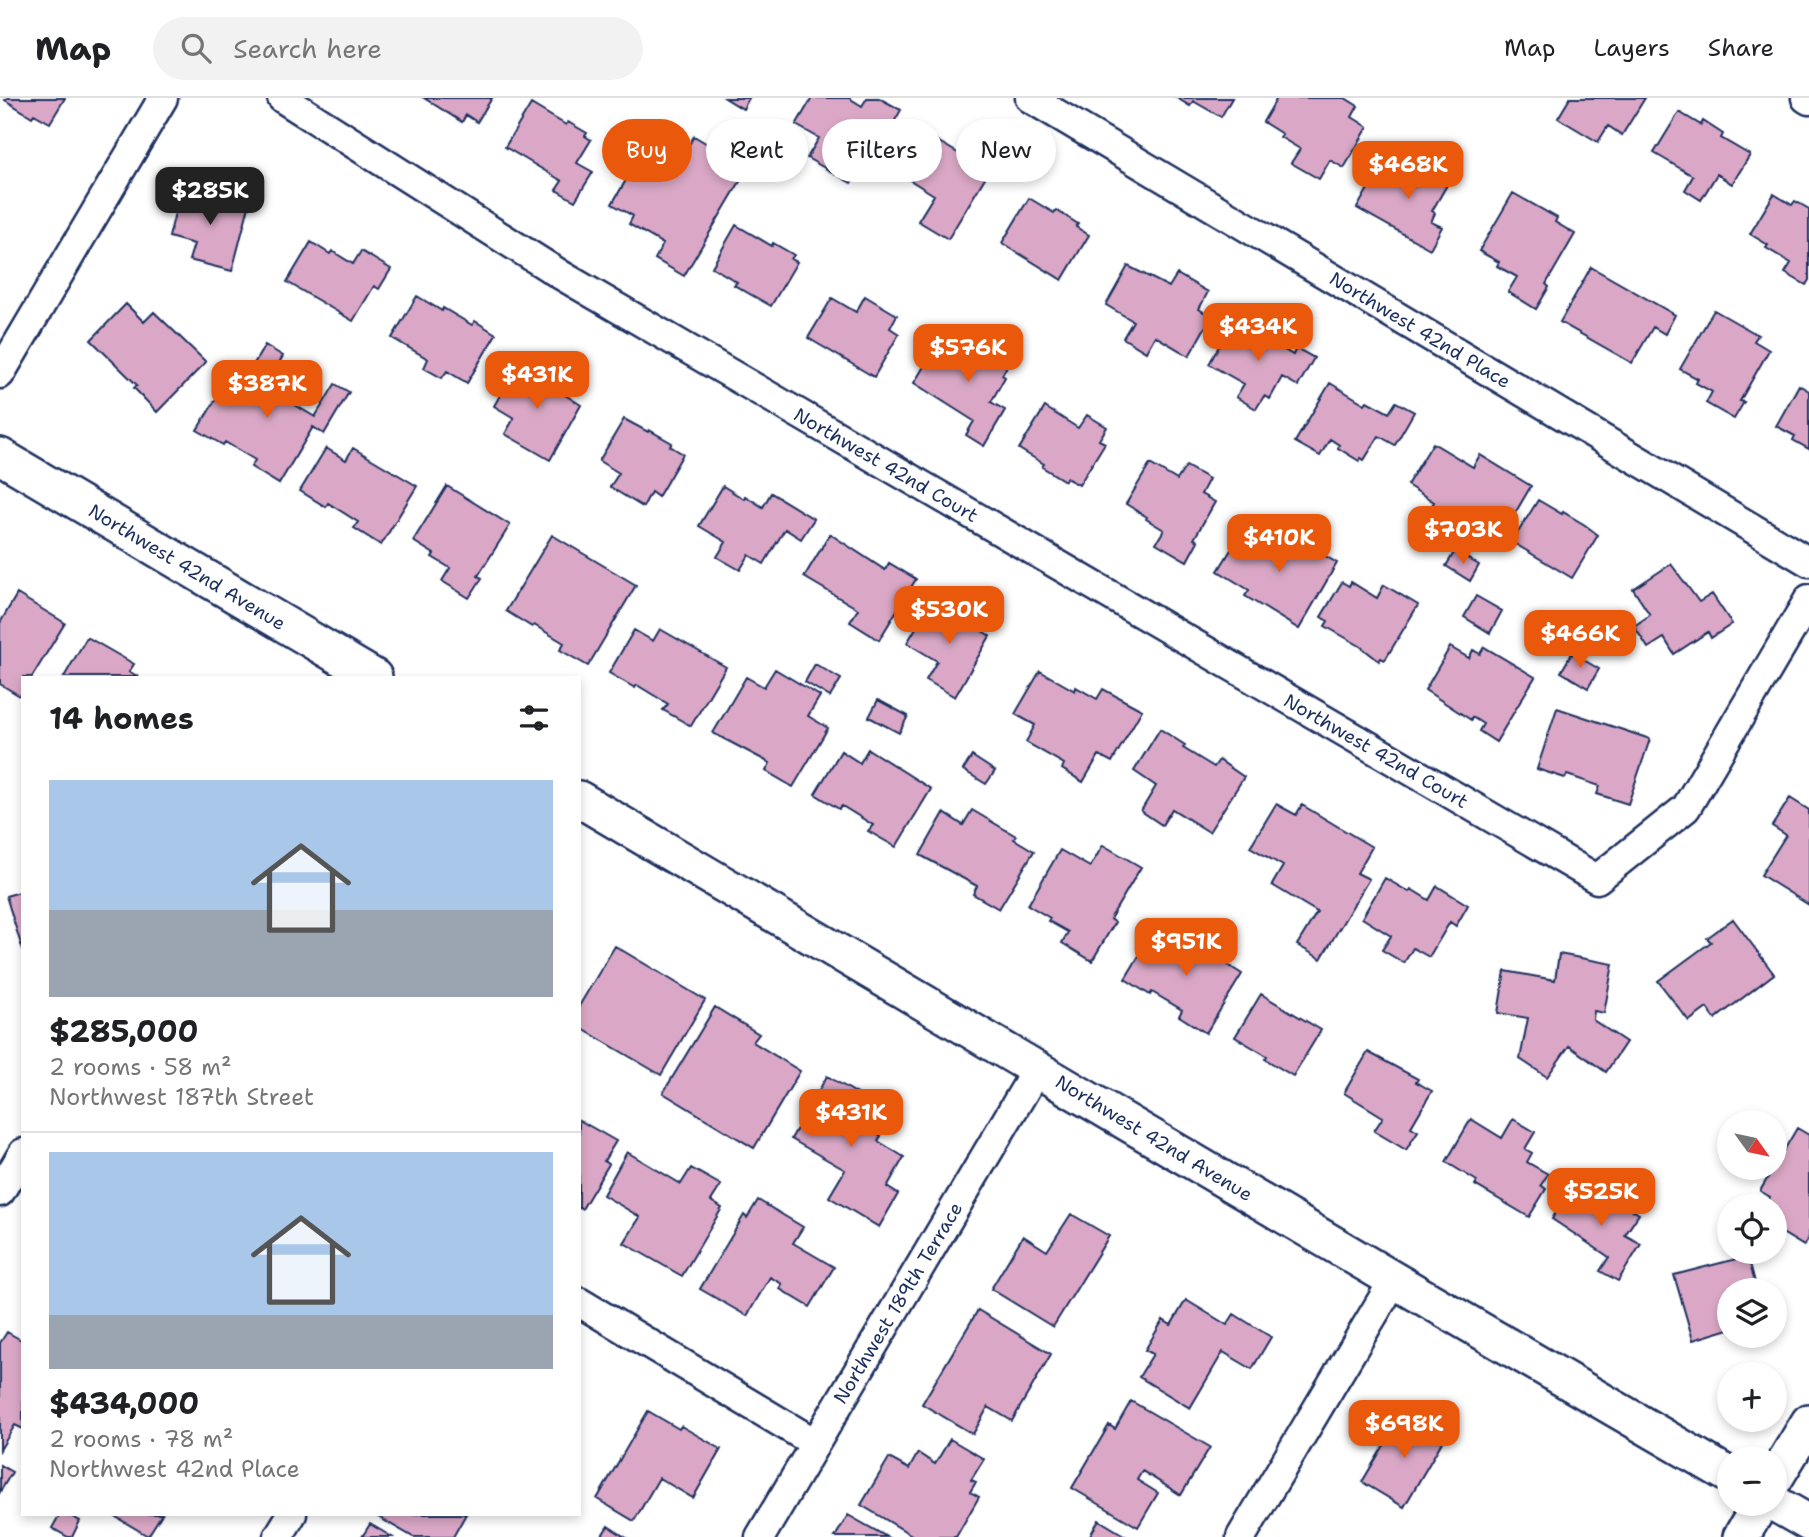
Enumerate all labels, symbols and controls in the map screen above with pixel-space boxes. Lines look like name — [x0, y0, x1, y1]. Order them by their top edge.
search box — [153, 17, 643, 80]
text: Map — [35, 26, 111, 71]
icon: search — [177, 29, 215, 67]
text: Search here — [233, 31, 382, 66]
text: Map — [1504, 32, 1555, 64]
text: Layers — [1593, 32, 1670, 64]
text: Share — [1708, 32, 1774, 64]
chip: Buy — [602, 119, 692, 182]
chip: Rent — [706, 119, 808, 182]
chip: Filters — [822, 119, 942, 182]
chip: New — [956, 119, 1056, 182]
pin: $468K — [1359, 141, 1457, 201]
text: $468K — [1368, 149, 1448, 179]
pin: $285K — [161, 167, 259, 227]
text: $285K — [171, 175, 249, 205]
street label: Northwest 42nd Place — [1325, 266, 1515, 394]
pin: $434K — [1209, 303, 1307, 363]
text: $434K — [1219, 311, 1297, 341]
pin: $576K — [919, 324, 1017, 384]
text: $576K — [929, 332, 1007, 362]
pin: $431K — [488, 352, 586, 411]
text: $431K — [501, 359, 573, 389]
pin: $387K — [218, 360, 316, 420]
text: $387K — [227, 368, 307, 398]
street label: Northwest 42nd Court — [789, 402, 983, 528]
street label: Northwest 42nd Avenue — [84, 498, 290, 636]
pin: $703K — [1414, 506, 1512, 566]
pin: $410K — [1230, 514, 1328, 574]
text: $703K — [1424, 514, 1502, 544]
text: $410K — [1243, 522, 1315, 552]
pin: $530K — [900, 587, 998, 646]
text: $530K — [910, 594, 988, 624]
pin: $466K — [1531, 610, 1629, 670]
text: $466K — [1540, 618, 1620, 648]
street label: Northwest 42nd Court — [1279, 688, 1473, 814]
text: 14 homes — [49, 698, 194, 739]
icon: filters — [515, 699, 553, 737]
icon: home — [238, 825, 364, 951]
pin: $951K — [1137, 918, 1235, 978]
text: $951K — [1151, 926, 1221, 956]
text: $285,000 — [49, 1011, 199, 1052]
text: 2 rooms · 58 m² — [49, 1052, 232, 1082]
street label: Northwest 42nd Avenue — [1051, 1069, 1257, 1207]
text: Northwest 187th Street — [49, 1082, 314, 1112]
pin: $431K — [802, 1090, 900, 1149]
text: $431K — [815, 1097, 887, 1127]
north arrow — [1717, 1110, 1787, 1180]
map controls — [1717, 1110, 1787, 1516]
pin: $525K — [1552, 1168, 1650, 1228]
text: $525K — [1563, 1176, 1639, 1206]
button: locate — [1717, 1194, 1787, 1264]
icon: home — [238, 1197, 364, 1323]
street label: Northwest 189th Terrace — [828, 1198, 968, 1408]
button: layers — [1717, 1278, 1787, 1348]
button: + — [1717, 1362, 1787, 1432]
text: $434,000 — [49, 1383, 199, 1424]
pin: $698K — [1355, 1400, 1453, 1460]
text: $698K — [1365, 1408, 1443, 1438]
text: 2 rooms · 78 m² — [49, 1424, 233, 1454]
button: − — [1717, 1446, 1787, 1516]
text: Northwest 42nd Place — [49, 1454, 300, 1484]

